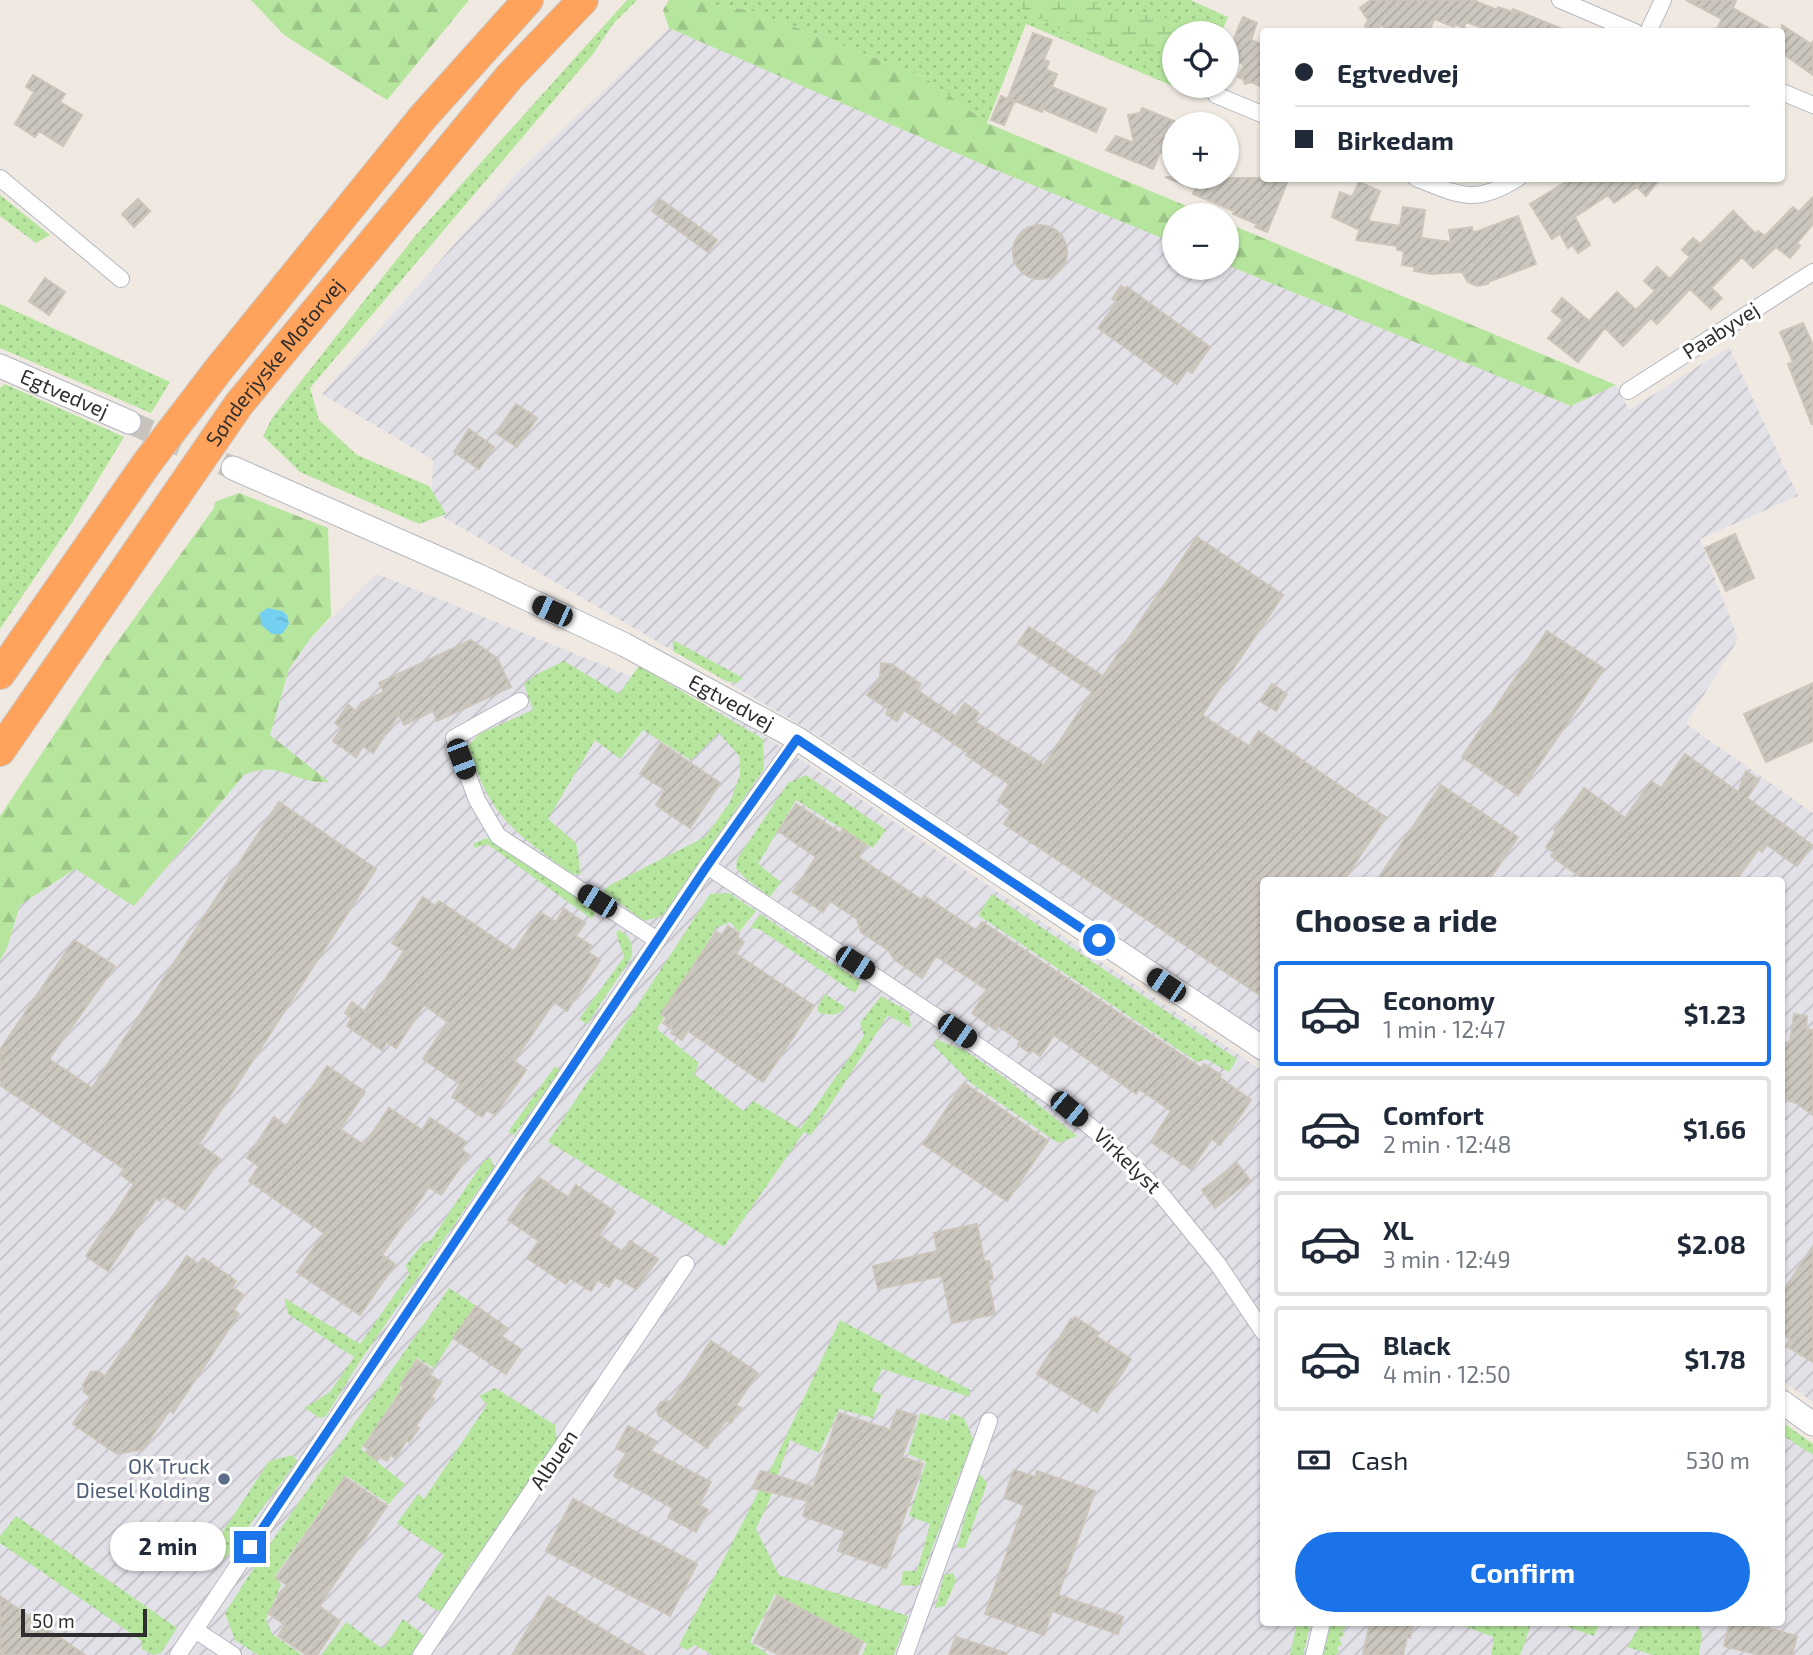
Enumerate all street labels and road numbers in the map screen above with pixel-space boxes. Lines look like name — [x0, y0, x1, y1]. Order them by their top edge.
street label: Sønderjyske Motorvej — [200, 273, 349, 451]
street label: Paabyvej — [1677, 296, 1764, 364]
street label: Egtvedvej — [17, 362, 113, 423]
street label: Egtvedvej — [685, 668, 779, 736]
street label: Virkelyst — [1089, 1122, 1167, 1198]
street label: Albuen — [524, 1425, 582, 1494]

